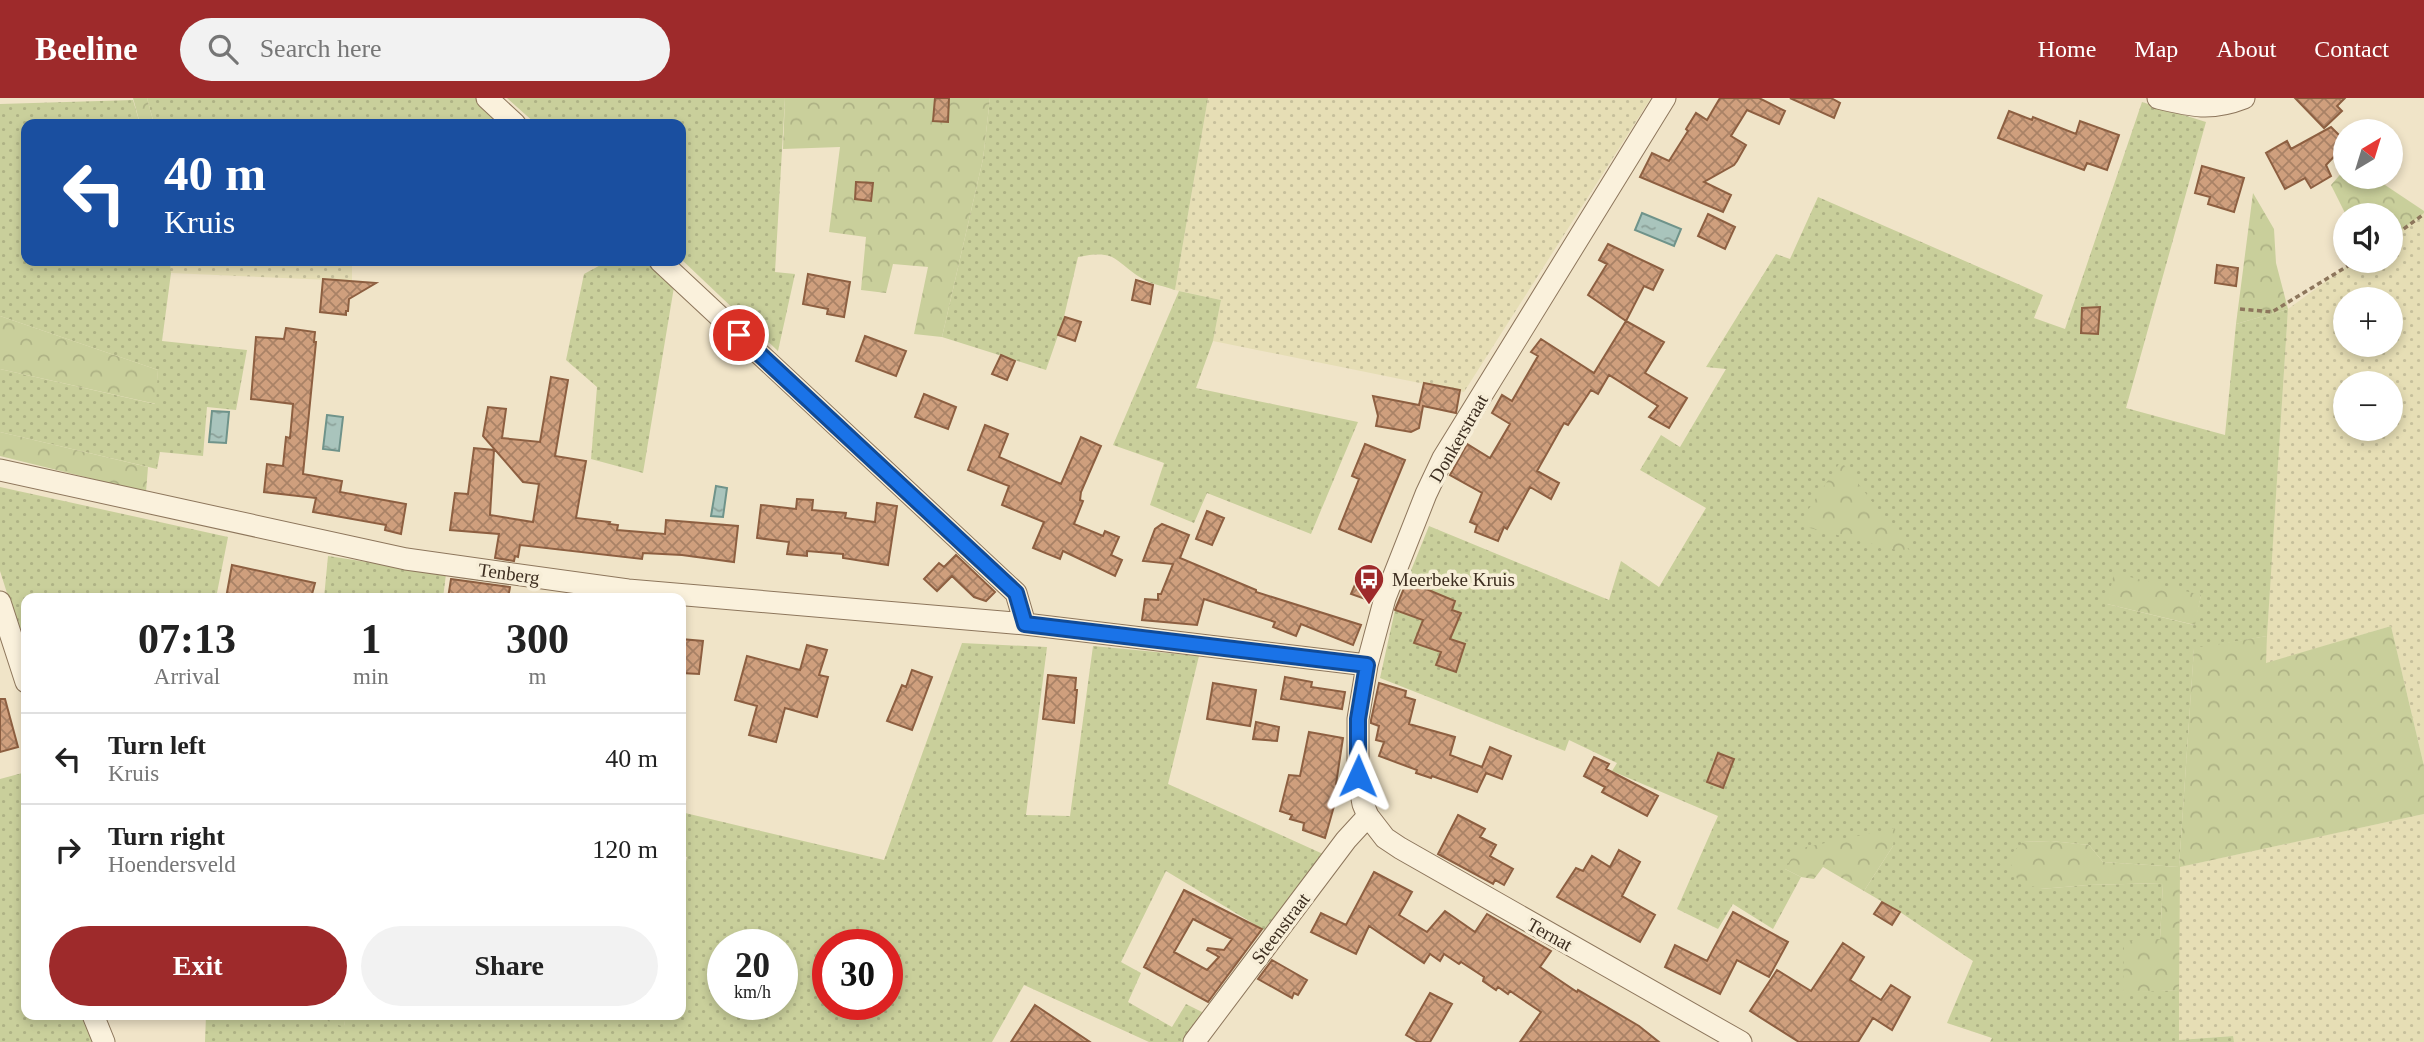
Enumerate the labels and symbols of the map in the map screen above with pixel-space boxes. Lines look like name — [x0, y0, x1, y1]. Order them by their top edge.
north arrow — [2333, 119, 2403, 189]
pin — [709, 305, 769, 365]
street label: Donkerstraat — [1425, 390, 1492, 486]
street label: Tenberg — [477, 559, 541, 588]
bus stop icon: Meerbeke Kruis — [1352, 562, 1386, 606]
place label: Meerbeke Kruis — [1392, 569, 1515, 590]
position arrow — [1321, 739, 1395, 813]
street label: Steenstraat — [1247, 888, 1314, 968]
street label: Ternat — [1524, 914, 1577, 956]
speed limit sign: 30 — [812, 929, 903, 1020]

